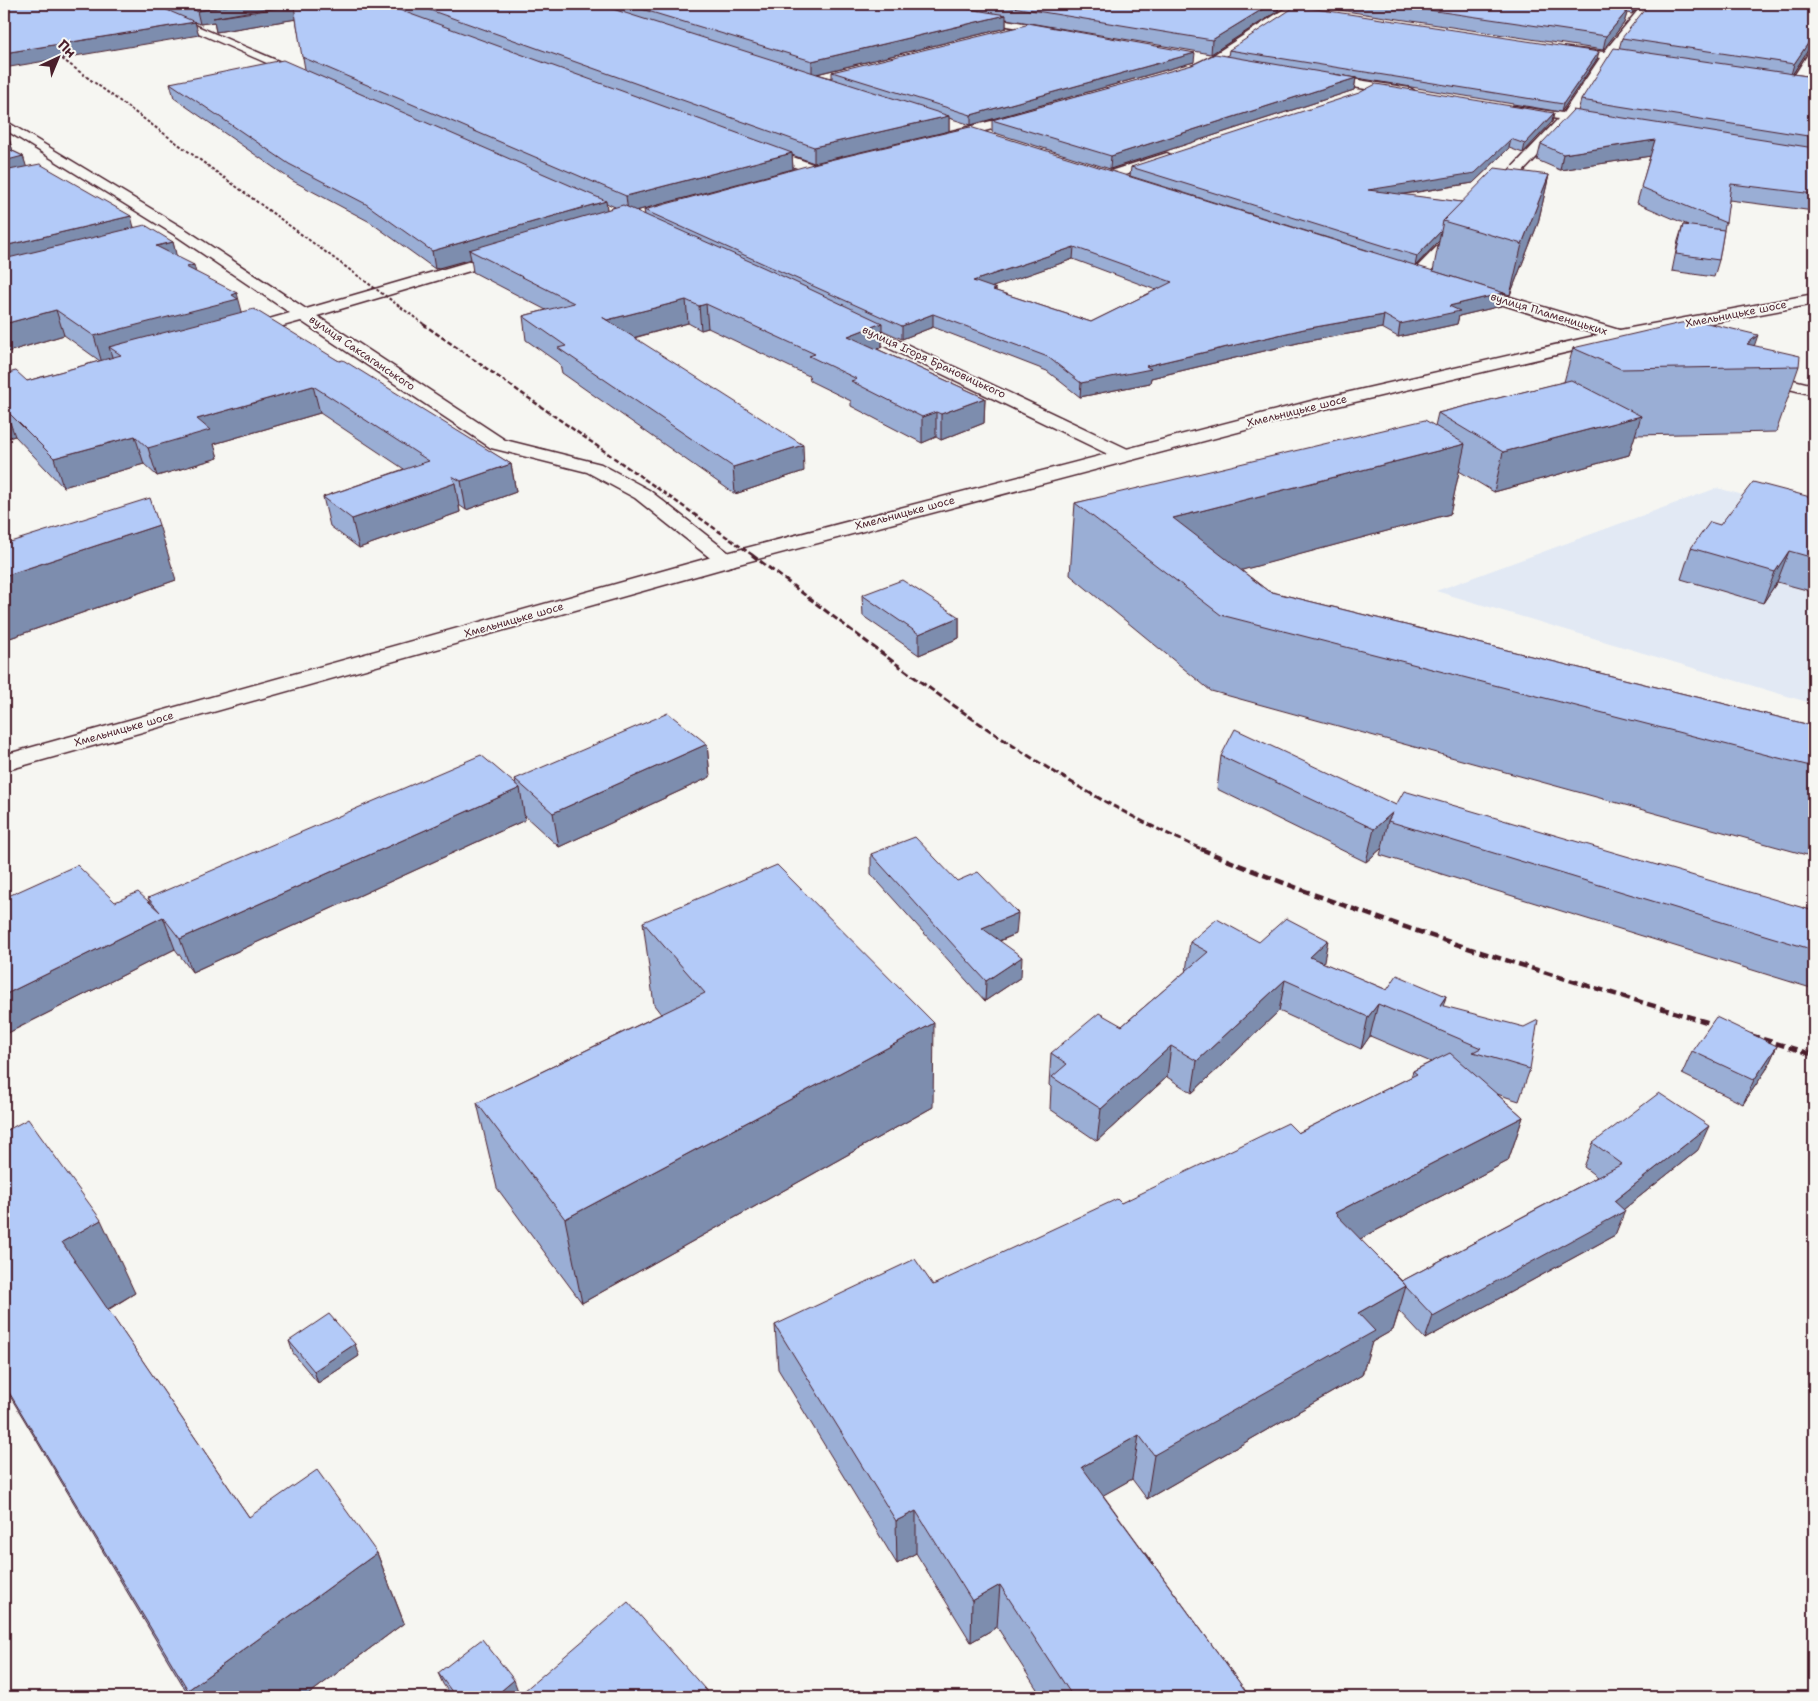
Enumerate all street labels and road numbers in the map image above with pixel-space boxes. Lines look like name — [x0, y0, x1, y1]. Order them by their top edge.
street label: вулиця Пламеницьких — [1489, 289, 1610, 339]
street label: Хмельницьке шосе — [1684, 297, 1788, 331]
street label: вулиця Саксаганського — [306, 312, 418, 394]
street label: вулиця Ігоря Брановицького — [860, 322, 1008, 402]
street label: Хмельницьке шосе — [1245, 391, 1349, 431]
street label: Хмельницьке шосе — [853, 492, 957, 534]
street label: Хмельницьке шосе — [463, 599, 565, 641]
street label: Хмельницьке шосе — [73, 708, 175, 750]

